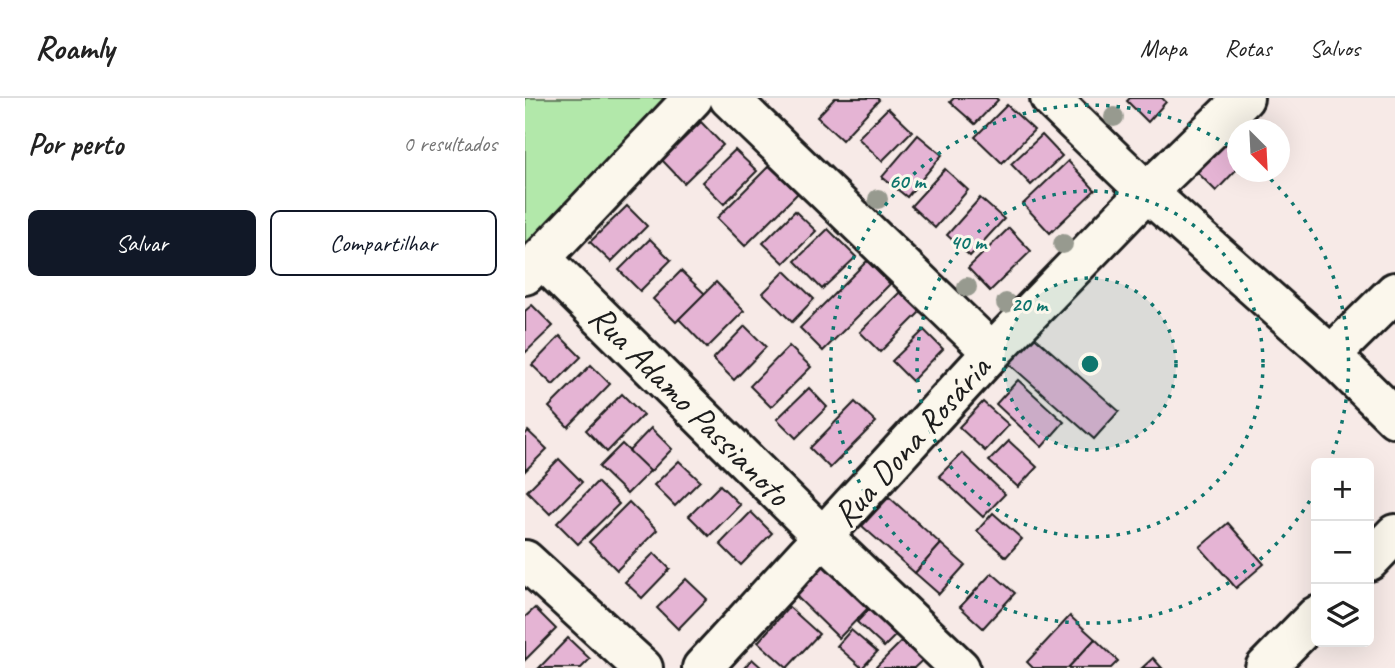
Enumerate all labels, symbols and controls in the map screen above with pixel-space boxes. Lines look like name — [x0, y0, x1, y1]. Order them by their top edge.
text: Roamly — [35, 27, 114, 69]
text: Mapa — [1140, 33, 1187, 63]
text: Rotas — [1225, 33, 1271, 63]
text: Salvos — [1309, 33, 1360, 63]
north arrow — [1227, 119, 1290, 182]
text: Por perto — [28, 125, 123, 163]
text: 0 resultados — [403, 129, 497, 158]
text: 60 m — [889, 168, 927, 194]
button: Salvar — [28, 210, 256, 276]
button: Compartilhar — [270, 210, 497, 276]
text: 40 m — [950, 229, 988, 255]
text: 20 m — [1011, 291, 1049, 317]
street label: Rua Adamo Passianoto — [579, 295, 801, 517]
street label: Rua Dona Rosária — [823, 345, 1001, 536]
centre of rings — [1078, 352, 1102, 376]
map controls — [1311, 458, 1374, 647]
button: + — [1311, 458, 1374, 521]
button: − — [1311, 521, 1374, 584]
button: layers — [1311, 584, 1374, 647]

